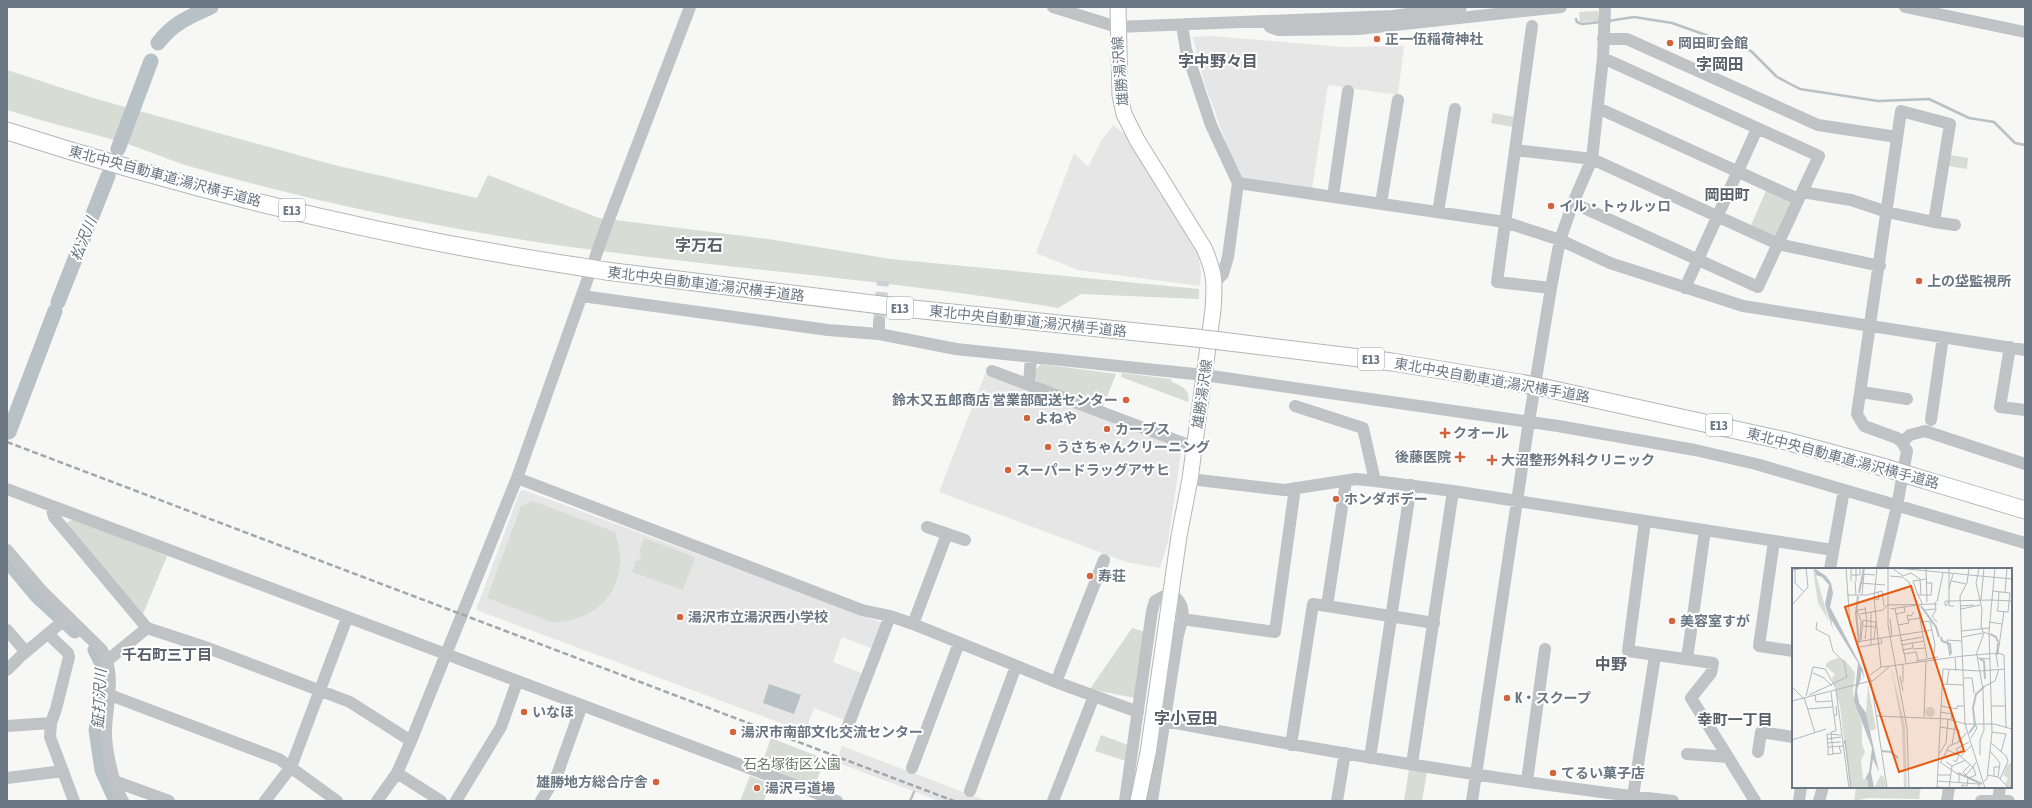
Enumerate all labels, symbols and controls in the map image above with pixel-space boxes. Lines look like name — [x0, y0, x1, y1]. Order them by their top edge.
place label: 正一伍稲荷神社 — [1385, 31, 1483, 47]
marker: 正一伍稲荷神社 — [1372, 34, 1382, 44]
street label: 雄勝湯沢線 — [1109, 35, 1131, 107]
place label: 岡田町会館 — [1678, 35, 1748, 51]
marker: 岡田町会館 — [1665, 38, 1675, 48]
district label: 字中野々目 — [1178, 52, 1258, 70]
district label: 字岡田 — [1696, 55, 1744, 73]
street label: 東北中央自動車道;湯沢横手道路 — [67, 143, 263, 209]
district label: 岡田町 — [1704, 186, 1750, 203]
place label: イル・トゥルッロ — [1559, 198, 1671, 214]
road number: E13 — [279, 199, 305, 221]
marker: イル・トゥルッロ — [1546, 201, 1556, 211]
water label: 松沢川 — [67, 213, 100, 263]
district label: 字万石 — [675, 236, 723, 254]
street label: 東北中央自動車道;湯沢横手道路 — [607, 264, 805, 304]
place label: 上の垈監視所 — [1927, 273, 2011, 289]
marker: 上の垈監視所 — [1914, 276, 1924, 286]
road number: E13 — [887, 297, 913, 319]
street label: 東北中央自動車道;湯沢横手道路 — [928, 303, 1128, 339]
road number: E13 — [1358, 348, 1384, 370]
street label: 東北中央自動車道;湯沢横手道路 — [1393, 355, 1591, 405]
street label: 雄勝湯沢線 — [1189, 358, 1215, 430]
place label: 鈴木又五郎商店 営業部配送センター — [892, 392, 1118, 408]
marker: 鈴木又五郎商店 営業部配送センター — [1121, 395, 1131, 405]
place label: よねや — [1035, 410, 1077, 426]
marker: よねや — [1022, 413, 1032, 423]
road number: E13 — [1706, 414, 1732, 436]
place label: カーブス — [1115, 421, 1170, 437]
marker: カーブス — [1102, 424, 1112, 434]
place label: クオール — [1453, 425, 1509, 441]
street label: 東北中央自動車道;湯沢横手道路 — [1745, 425, 1941, 491]
marker: クオール — [1440, 428, 1450, 438]
place label: うさちゃんクリーニング — [1056, 439, 1210, 455]
marker: うさちゃんクリーニング — [1043, 442, 1053, 452]
place label: 後藤医院 — [1395, 449, 1451, 465]
marker: 後藤医院 — [1454, 451, 1466, 463]
place label: 大沼整形外科クリニック — [1501, 452, 1655, 468]
marker: 大沼整形外科クリニック — [1486, 454, 1498, 466]
place label: スーパードラッグアサヒ — [1016, 462, 1170, 478]
marker: スーパードラッグアサヒ — [1003, 465, 1013, 475]
place label: ホンダボデー — [1344, 491, 1428, 507]
marker: ホンダボデー — [1331, 494, 1341, 504]
place label: 寿荘 — [1098, 568, 1126, 584]
inset map — [1792, 568, 2012, 788]
marker: 寿荘 — [1085, 571, 1095, 581]
place label: 湯沢市立湯沢西小学校 — [688, 609, 828, 625]
marker: 湯沢市立湯沢西小学校 — [675, 612, 685, 622]
place label: 美容室すが — [1680, 613, 1750, 629]
marker: 美容室すが — [1667, 616, 1677, 626]
district label: 千石町三丁目 — [122, 646, 212, 663]
district label: 中野 — [1595, 655, 1627, 673]
water label: 鉦打沢川 — [89, 667, 109, 729]
place label: K・スクープ — [1515, 690, 1591, 706]
marker: K・スクープ — [1502, 693, 1512, 703]
place label: いなほ — [532, 704, 574, 720]
marker: いなほ — [519, 707, 529, 717]
district label: 字小豆田 — [1154, 709, 1218, 727]
district label: 幸町一丁目 — [1697, 711, 1773, 728]
place label: 湯沢市南部文化交流センター — [741, 724, 923, 740]
marker: 湯沢市南部文化交流センター — [728, 727, 738, 737]
park label: 石名塚街区公園 — [743, 756, 841, 772]
place label: てるい菓子店 — [1561, 765, 1645, 781]
marker: てるい菓子店 — [1548, 768, 1558, 778]
place label: 雄勝地方総合庁舎 — [536, 774, 648, 790]
marker: 雄勝地方総合庁舎 — [651, 777, 661, 787]
place label: 湯沢弓道場 — [765, 780, 835, 796]
marker: 湯沢弓道場 — [752, 783, 762, 793]

